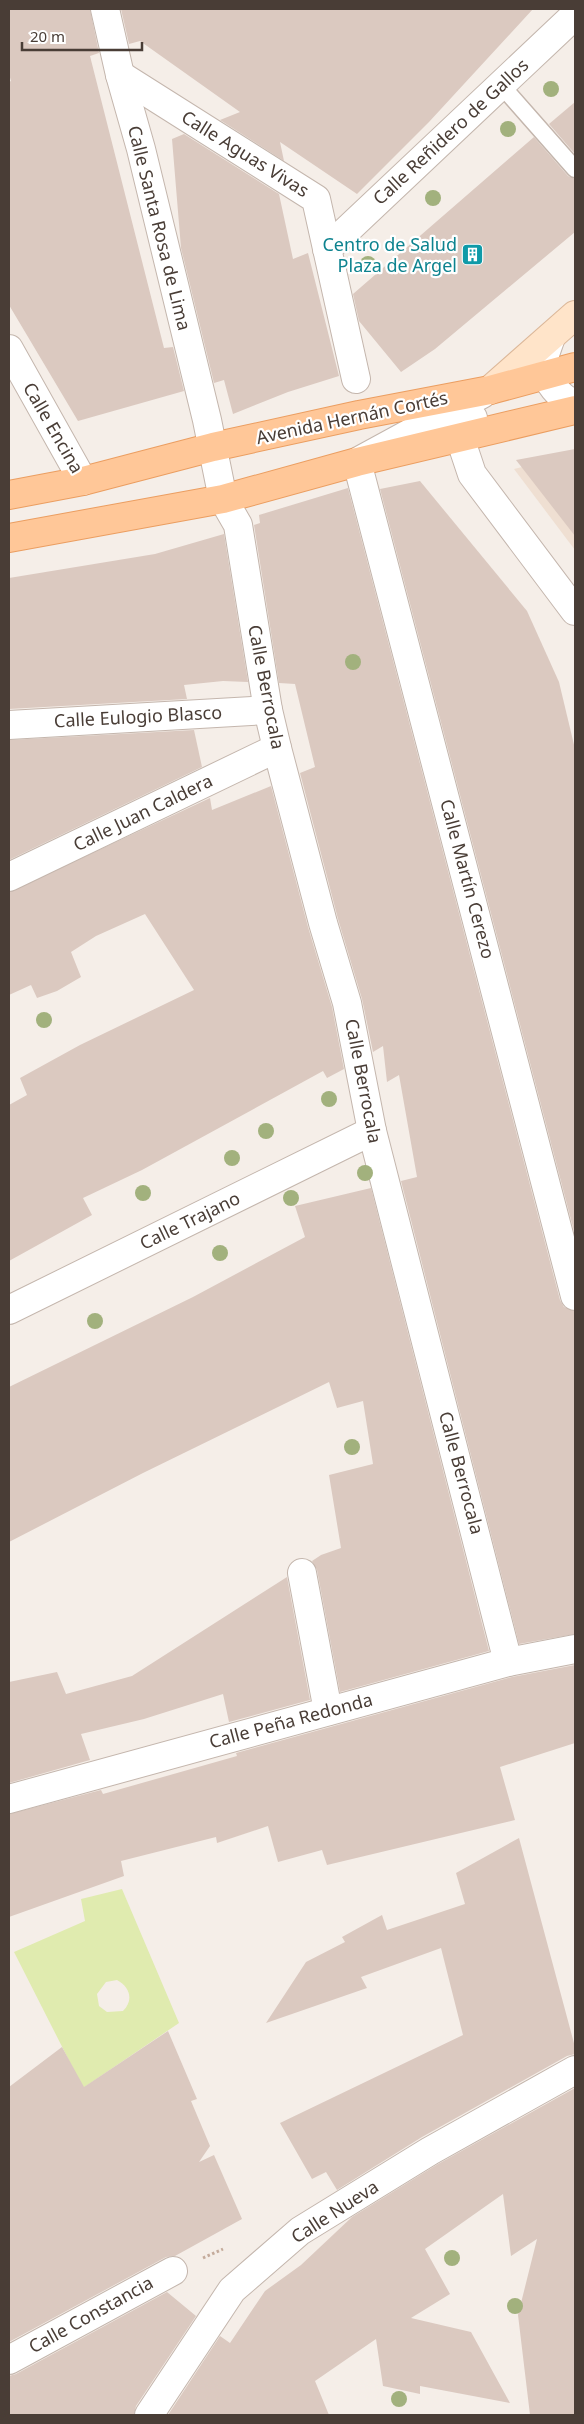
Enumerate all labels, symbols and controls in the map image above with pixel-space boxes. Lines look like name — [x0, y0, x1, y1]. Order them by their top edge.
scale bar — [22, 20, 142, 52]
text: 20 m — [30, 26, 65, 46]
street label: Calle Reñidero de Gallos — [367, 53, 533, 210]
street label: Calle Aguas Vivas — [177, 104, 314, 202]
street label: Calle Santa Rosa de Lima — [123, 123, 197, 333]
place label: Centro de Salud Plaza de Argel — [322, 232, 457, 277]
building icon: Centro de Salud Plaza de Argel — [461, 243, 485, 267]
street label: Calle Encina — [18, 378, 90, 477]
street label: Avenida Hernán Cortés — [254, 385, 450, 449]
street label: Calle Berrocala — [243, 623, 291, 751]
street label: Calle Eulogio Blasco — [53, 700, 223, 732]
street label: Calle Juan Caldera — [69, 768, 216, 856]
street label: Calle Martín Cerezo — [435, 796, 501, 961]
street label: Calle Berrocala — [340, 1017, 388, 1145]
street label: Calle Trajano — [135, 1186, 244, 1255]
street label: Calle Berrocala — [434, 1409, 490, 1537]
street label: Calle Peña Redonda — [206, 1687, 375, 1753]
street label: Calle Nueva — [286, 2174, 383, 2248]
street label: Calle Constancia — [24, 2270, 157, 2358]

